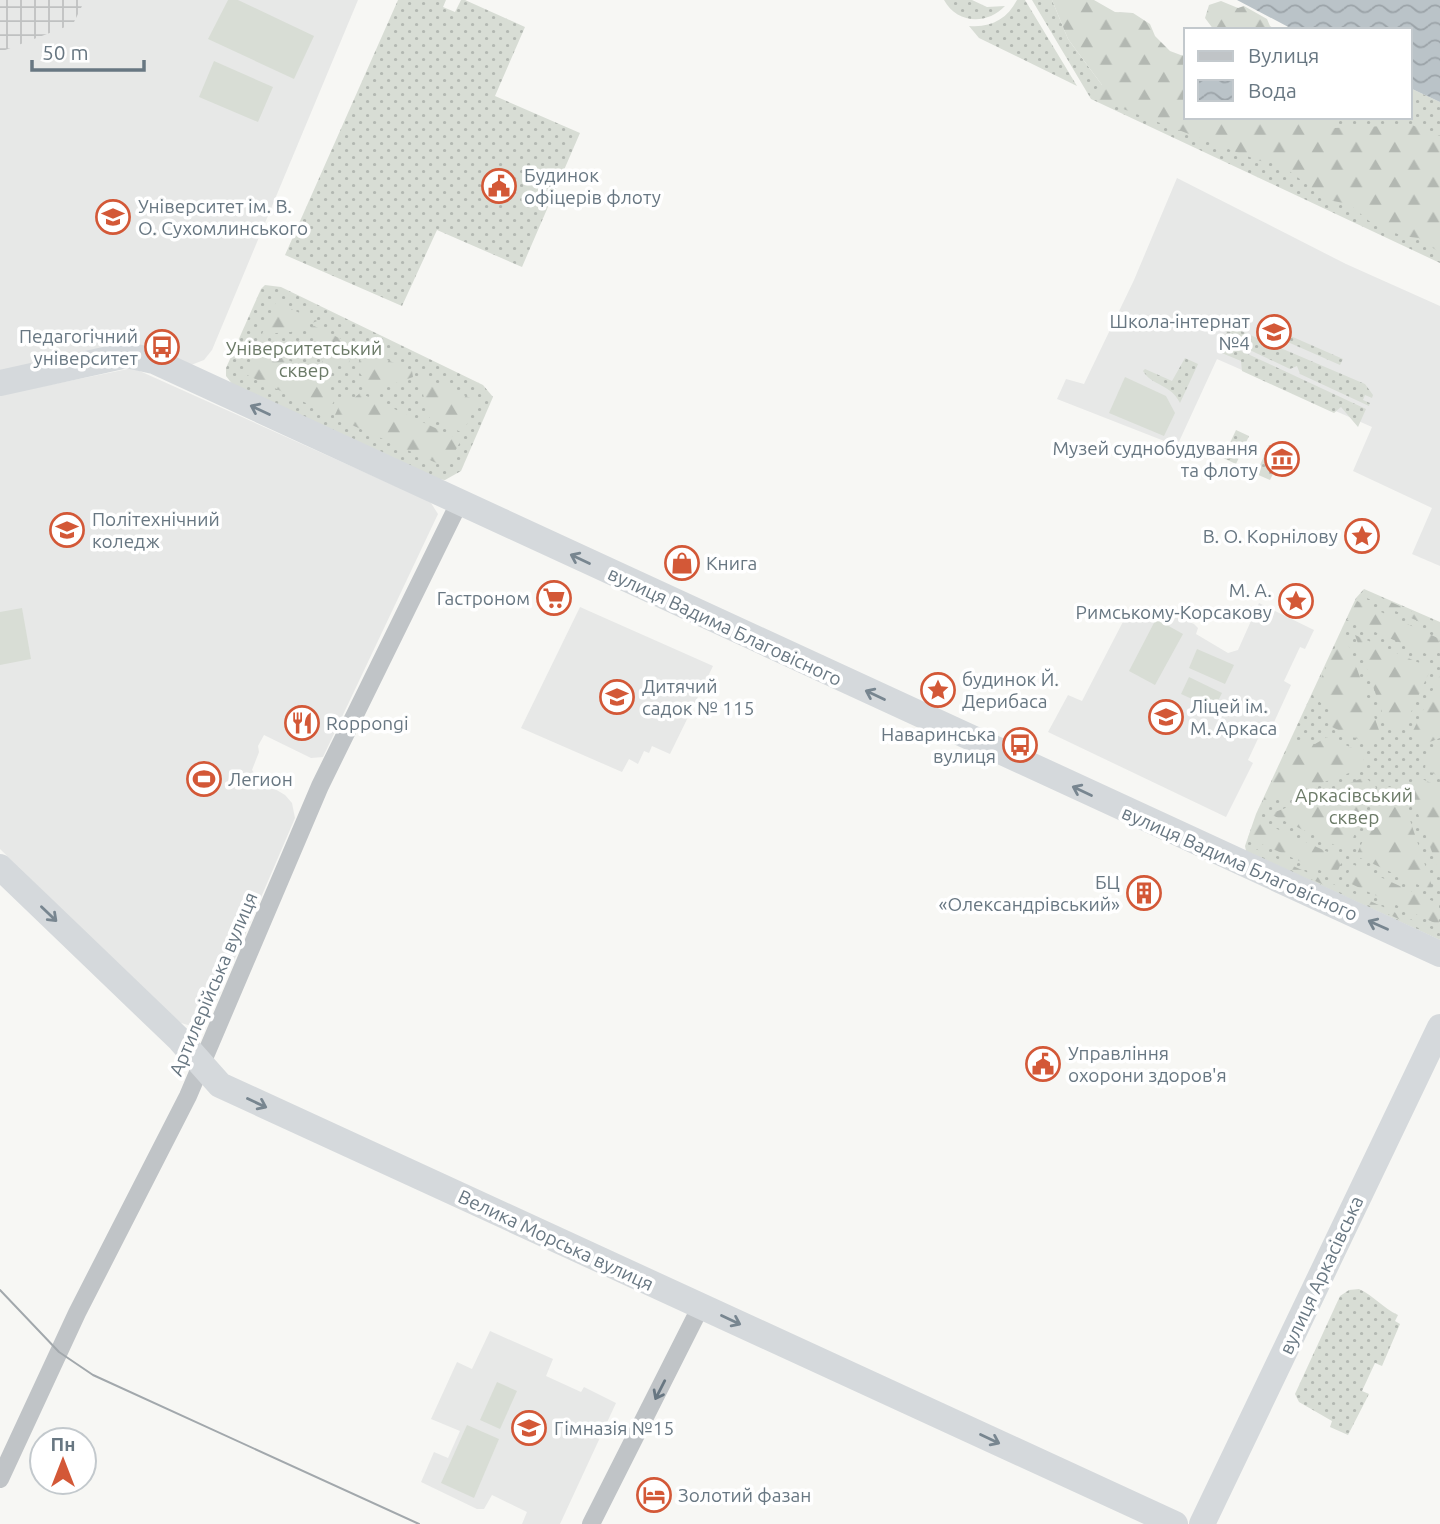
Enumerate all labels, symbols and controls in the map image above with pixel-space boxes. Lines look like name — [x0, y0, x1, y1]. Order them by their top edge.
scale bar — [32, 28, 144, 72]
legend — [1184, 28, 1412, 119]
text: 50 m — [42, 40, 89, 64]
text: Вулиця — [1248, 43, 1319, 67]
text: Вода — [1248, 78, 1297, 102]
place label: Будинок офіцерів флоту — [524, 164, 661, 208]
public building icon: Будинок офіцерів флоту — [480, 167, 518, 205]
place label: Університет ім. В. О. Сухомлинського — [138, 195, 308, 239]
school or university icon: Університет ім. В. О. Сухомлинського — [94, 198, 132, 236]
place label: Школа-інтернат №4 — [1110, 310, 1251, 354]
school or university icon: Школа-інтернат №4 — [1255, 313, 1293, 351]
place label: Педагогічний університет — [19, 325, 139, 369]
bus stop icon: Педагогічний університет — [143, 328, 181, 366]
park label: Університетський сквер — [226, 337, 382, 381]
one-way arrow — [250, 403, 271, 416]
place label: Музей суднобудування та флоту — [1052, 437, 1258, 481]
museum icon: Музей суднобудування та флоту — [1263, 440, 1301, 478]
place label: Політехнічний коледж — [92, 508, 220, 552]
school or university icon: Політехнічний коледж — [48, 511, 86, 549]
place icon: В. О. Корнілову — [1343, 517, 1381, 555]
place label: В. О. Корнілову — [1203, 525, 1338, 547]
shop icon: Книга — [663, 544, 701, 582]
one-way arrow — [569, 552, 591, 565]
place label: Книга — [706, 552, 757, 574]
street label: вулиця Вадима Благовісного — [604, 562, 846, 690]
supermarket icon: Гастроном — [535, 579, 573, 617]
place label: М. А. Римському-Корсакову — [1076, 579, 1272, 623]
place icon: М. А. Римському-Корсакову — [1277, 582, 1315, 620]
place label: Гастроном — [437, 587, 530, 609]
place label: будинок Й. Дерибаса — [962, 668, 1059, 712]
place icon: будинок Й. Дерибаса — [919, 671, 957, 709]
place label: Дитячий садок № 115 — [642, 675, 754, 719]
school or university icon: Дитячий садок № 115 — [598, 678, 636, 716]
one-way arrow — [865, 687, 886, 700]
place label: Ліцей ім. М. Аркаса — [1190, 695, 1277, 739]
school or university icon: Ліцей ім. М. Аркаса — [1147, 698, 1185, 736]
restaurant icon: Roppongi — [283, 704, 321, 742]
place label: Roppongi — [326, 712, 409, 734]
place label: Наваринська вулиця — [881, 723, 996, 767]
bus stop icon: Наваринська вулиця — [1001, 726, 1039, 764]
sports icon: Легион — [185, 760, 223, 798]
place label: Легион — [228, 768, 293, 790]
one-way arrow — [1071, 784, 1093, 797]
park label: Аркасівський сквер — [1295, 784, 1413, 828]
street label: вулиця Вадима Благовісного — [1119, 801, 1361, 925]
place label: БЦ «Олександрівський» — [939, 871, 1120, 915]
building icon: БЦ «Олександрівський» — [1125, 874, 1163, 912]
street label: Артилерійська вулиця — [164, 889, 262, 1079]
one-way arrow — [40, 905, 57, 922]
one-way arrow — [1368, 918, 1389, 932]
place label: Управління охорони здоров'я — [1068, 1042, 1227, 1086]
public building icon: Управління охорони здоров'я — [1024, 1045, 1062, 1083]
one-way arrow — [246, 1097, 267, 1110]
street label: Велика Морська вулиця — [455, 1185, 657, 1295]
street label: вулиця Аркасівська — [1275, 1192, 1367, 1358]
one-way arrow — [720, 1314, 741, 1327]
one-way arrow — [652, 1379, 666, 1400]
school or university icon: Гімназія №15 — [510, 1409, 548, 1447]
place label: Гімназія №15 — [554, 1417, 674, 1439]
north arrow — [28, 1426, 98, 1496]
text: Пн — [51, 1433, 75, 1455]
one-way arrow — [979, 1433, 1000, 1446]
hotel icon: Золотий фазан — [635, 1476, 673, 1514]
place label: Золотий фазан — [678, 1484, 811, 1506]

